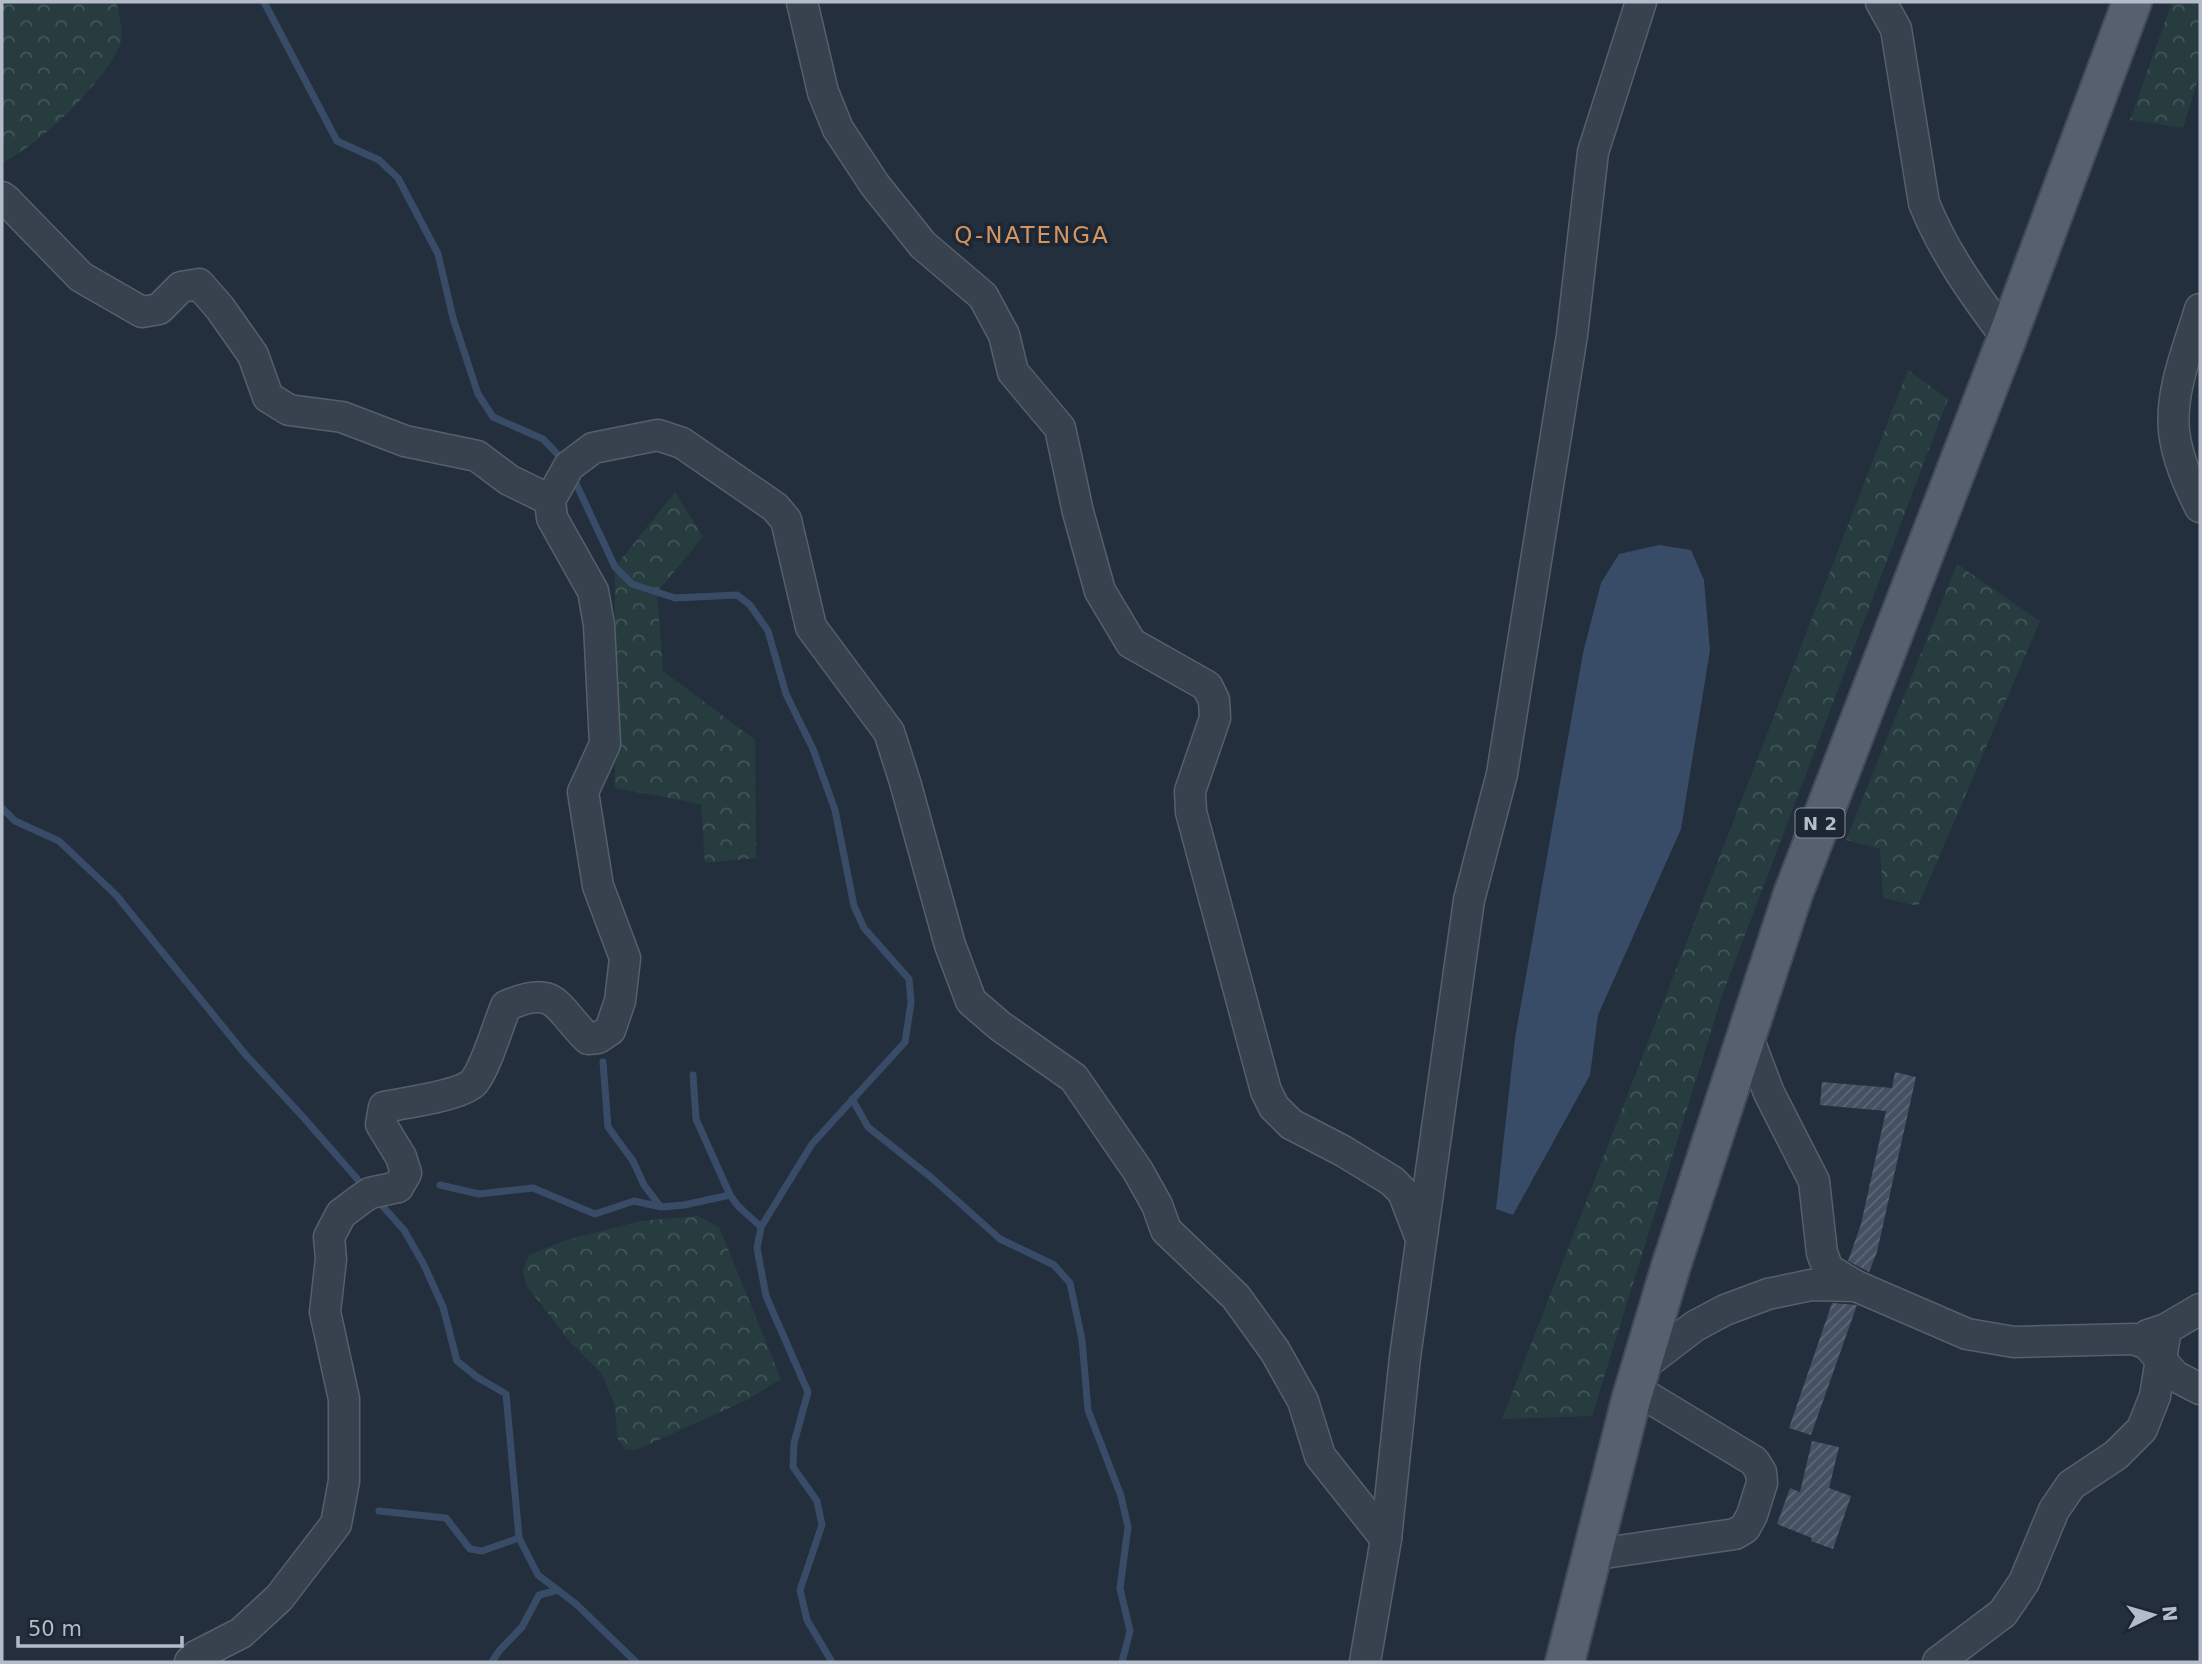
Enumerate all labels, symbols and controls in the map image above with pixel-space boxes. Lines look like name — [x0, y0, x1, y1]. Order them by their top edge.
district label: Q-NATENGA — [954, 222, 1110, 248]
road number: N 2 — [1796, 808, 1844, 838]
north arrow — [2118, 1580, 2188, 1650]
scale bar — [18, 1604, 182, 1648]
text: N — [2158, 1605, 2182, 1622]
text: 50 m — [28, 1617, 82, 1641]

